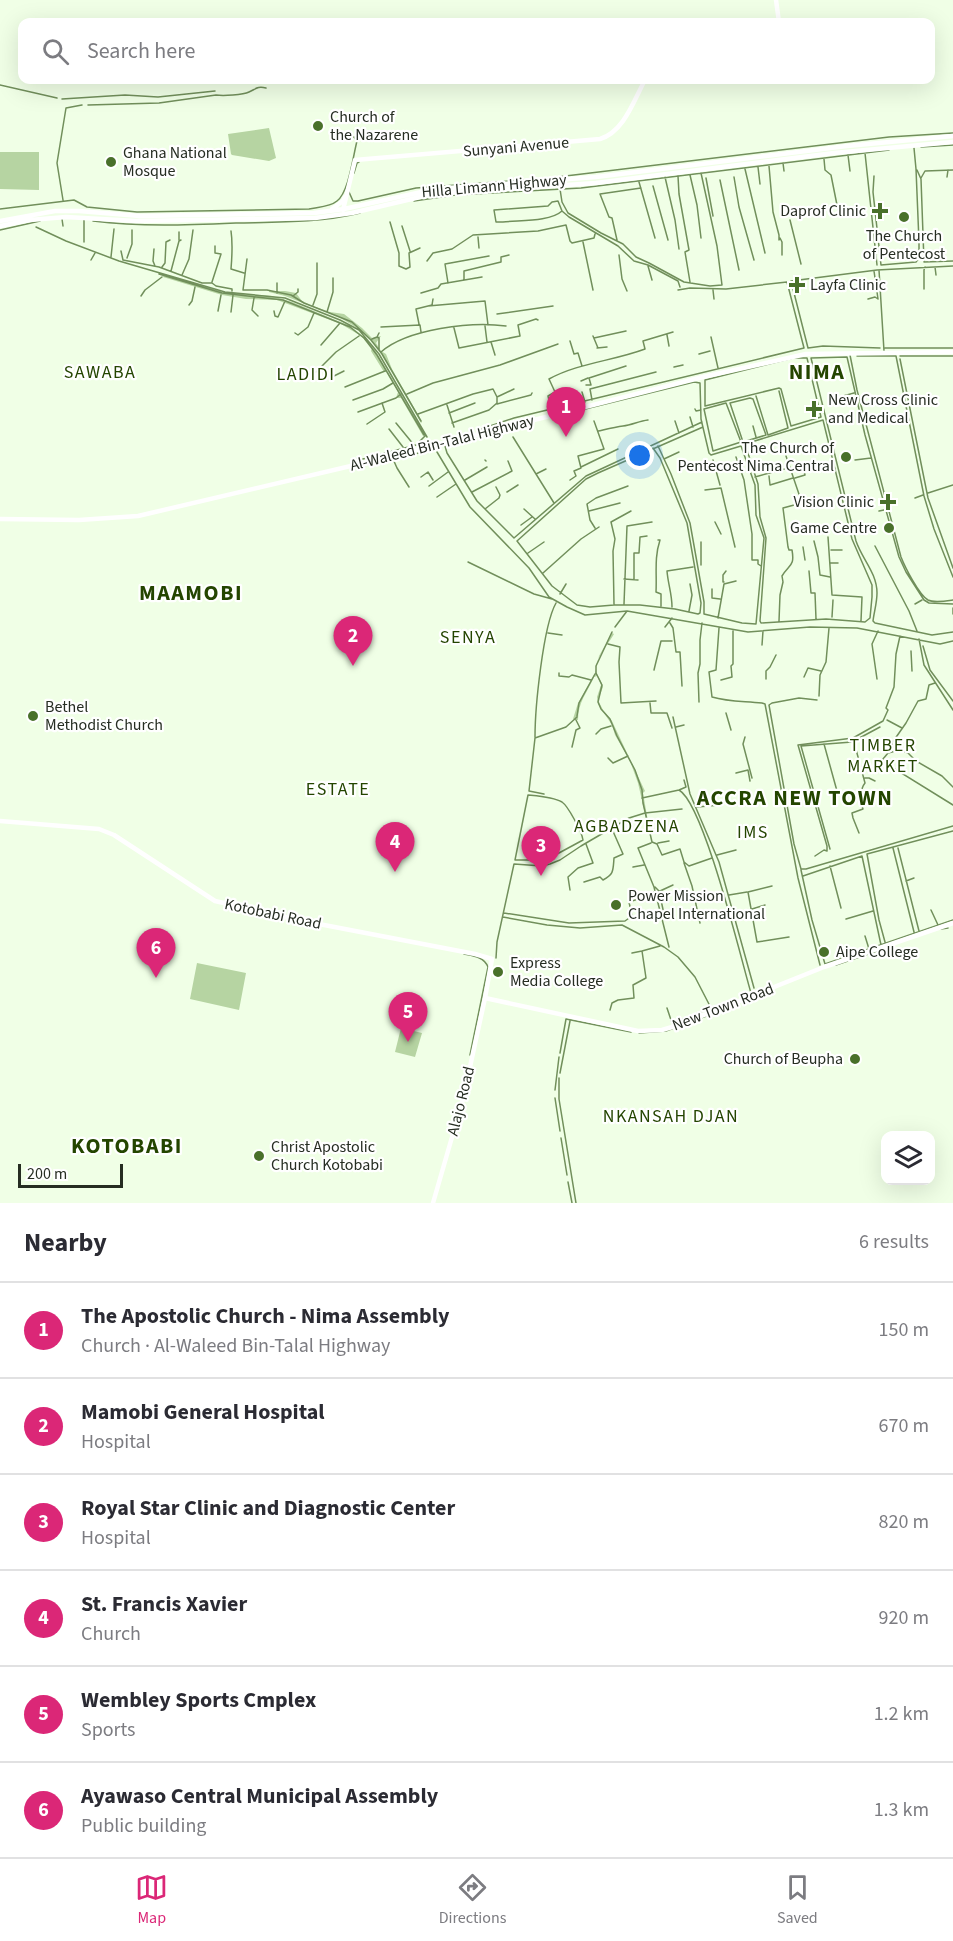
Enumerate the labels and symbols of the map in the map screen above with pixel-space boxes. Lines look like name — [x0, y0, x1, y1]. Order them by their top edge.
place label: Church of the Nazarene — [330, 106, 418, 146]
marker: Church of the Nazarene — [311, 119, 325, 133]
street label: Sunyani Avenue — [462, 131, 570, 163]
place label: Ghana National Mosque — [123, 142, 227, 182]
marker: Ghana National Mosque — [104, 155, 118, 169]
street label: Hilla Limann Highway — [421, 169, 568, 203]
place label: Daprof Clinic — [780, 200, 866, 222]
marker: Daprof Clinic — [871, 202, 889, 220]
marker: The Church of Pentecost — [897, 210, 911, 224]
place label: The Church of Pentecost — [863, 225, 946, 265]
place label: Layfa Clinic — [810, 274, 886, 296]
marker: Layfa Clinic — [788, 276, 806, 294]
district label: NIMA — [789, 356, 845, 388]
district label: SAWABA — [64, 360, 136, 385]
district label: LADIDI — [276, 362, 336, 387]
pin: 1 — [546, 388, 586, 437]
place label: New Cross Clinic and Medical — [828, 389, 938, 429]
marker: New Cross Clinic and Medical — [805, 400, 823, 418]
street label: Al-Waleed Bin-Talal Highway — [348, 409, 537, 477]
place label: The Church of Pentecost Nima Central — [678, 437, 835, 477]
your location — [625, 441, 654, 470]
marker: The Church of Pentecost Nima Central — [839, 450, 853, 464]
place label: Vision Clinic — [793, 491, 874, 513]
marker: Vision Clinic — [879, 493, 897, 511]
place label: Game Centre — [790, 517, 877, 539]
marker: Game Centre — [882, 521, 896, 535]
district label: MAAMOBI — [139, 577, 243, 609]
pin: 2 — [334, 616, 372, 666]
district label: SENYA — [440, 625, 496, 650]
place label: Bethel Methodist Church — [45, 696, 163, 736]
marker: Bethel Methodist Church — [26, 709, 40, 723]
district label: TIMBER MARKET — [847, 733, 919, 779]
district label: ESTATE — [306, 777, 370, 802]
district label: ACCRA NEW TOWN — [696, 782, 893, 814]
district label: AGBADZENA — [574, 814, 680, 839]
district label: IMS — [737, 820, 769, 845]
pin: 4 — [376, 822, 414, 872]
pin: 3 — [522, 826, 560, 876]
place label: Power Mission Chapel International — [628, 885, 765, 925]
street label: Kotobabi Road — [223, 893, 323, 935]
marker: Power Mission Chapel International — [609, 898, 623, 912]
pin: 6 — [136, 928, 176, 978]
place label: Aipe College — [836, 941, 918, 963]
marker: Aipe College — [817, 945, 831, 959]
place label: Express Media College — [510, 952, 603, 992]
marker: Express Media College — [491, 965, 505, 979]
street label: New Town Road — [669, 978, 777, 1036]
pin: 5 — [388, 992, 428, 1042]
place label: Church of Beupha — [724, 1048, 843, 1070]
marker: Church of Beupha — [848, 1052, 862, 1066]
street label: Alajo Road — [442, 1064, 480, 1138]
district label: NKANSAH DJAN — [603, 1104, 739, 1129]
district label: KOTOBABI — [71, 1130, 183, 1162]
place label: Christ Apostolic Church Kotobabi — [271, 1136, 383, 1176]
marker: Christ Apostolic Church Kotobabi — [252, 1149, 266, 1163]
scale bar — [18, 1161, 123, 1188]

